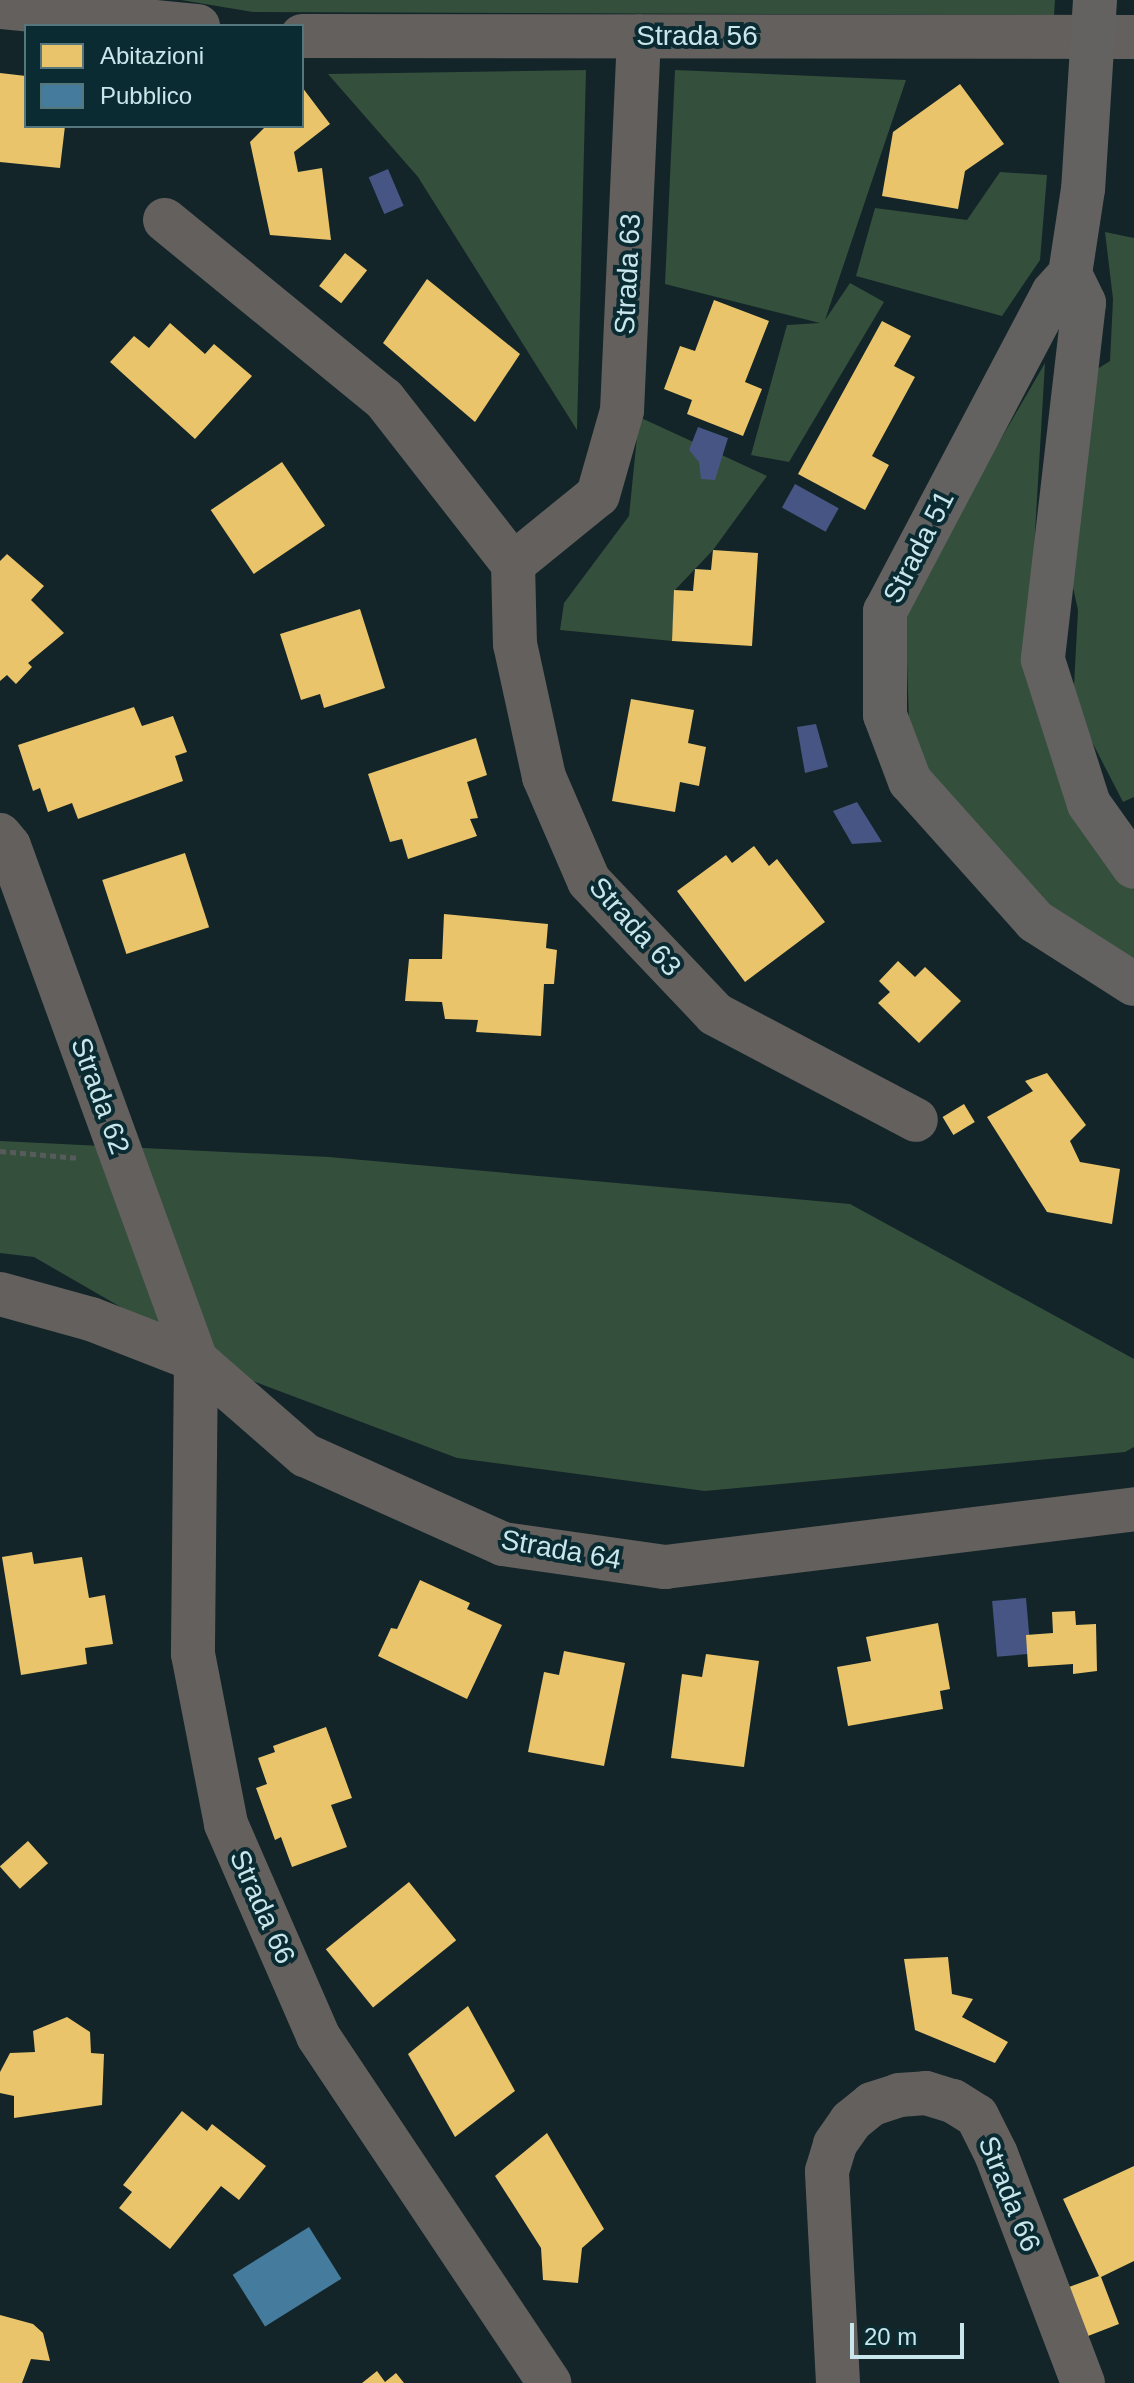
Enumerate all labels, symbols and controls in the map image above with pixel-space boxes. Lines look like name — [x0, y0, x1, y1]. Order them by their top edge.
street label: Strada 56 — [636, 19, 758, 53]
legend — [24, 24, 304, 128]
text: Abitazioni — [100, 42, 204, 69]
text: Pubblico — [100, 82, 192, 109]
street label: Strada 63 — [608, 212, 648, 336]
street label: Strada 51 — [876, 485, 962, 609]
street label: Strada 63 — [582, 871, 688, 983]
street label: Strada 62 — [63, 1033, 137, 1159]
street label: Strada 64 — [498, 1523, 624, 1577]
street label: Strada 66 — [222, 1845, 302, 1969]
street label: Strada 66 — [971, 2131, 1047, 2257]
scale bar — [854, 2307, 968, 2357]
text: 20 m — [864, 2323, 917, 2350]

